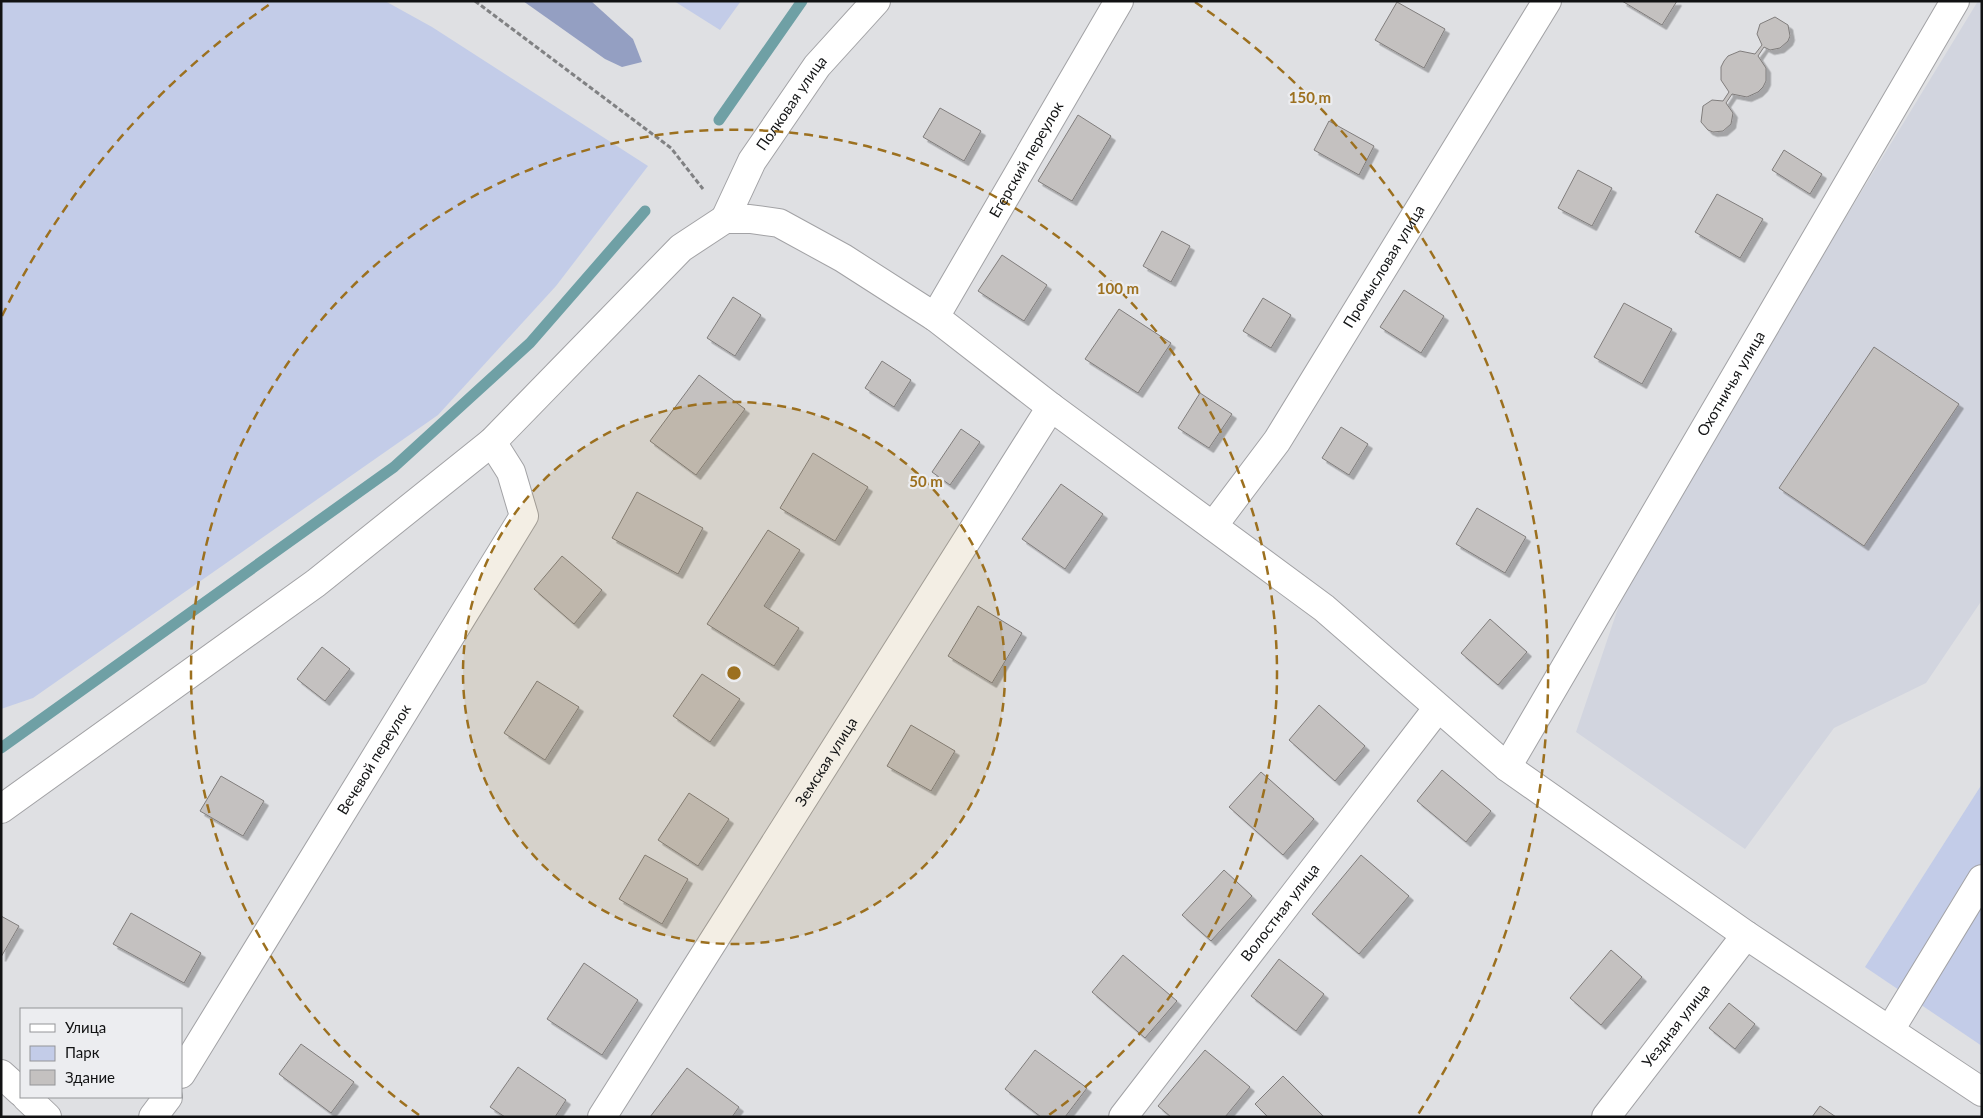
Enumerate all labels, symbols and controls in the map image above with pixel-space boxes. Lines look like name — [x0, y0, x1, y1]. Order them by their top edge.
street label: Полковая улица — [752, 52, 830, 154]
text: 150 m — [1289, 88, 1331, 106]
street label: Егерский переулок — [985, 98, 1067, 220]
street label: Промысловая улица — [1339, 201, 1428, 331]
text: 100 m — [1097, 279, 1139, 297]
street label: Охотничья улица — [1692, 327, 1768, 439]
text: 50 m — [909, 472, 943, 490]
centre of rings — [725, 664, 743, 682]
street label: Вечевой переулок — [333, 700, 414, 818]
street label: Земская улица — [791, 714, 860, 809]
street label: Волостная улица — [1236, 860, 1323, 964]
street label: Уездная улица — [1638, 980, 1713, 1070]
legend — [20, 1008, 182, 1098]
text: Улица — [65, 1018, 106, 1036]
text: Парк — [65, 1043, 100, 1061]
text: Здание — [65, 1068, 115, 1086]

